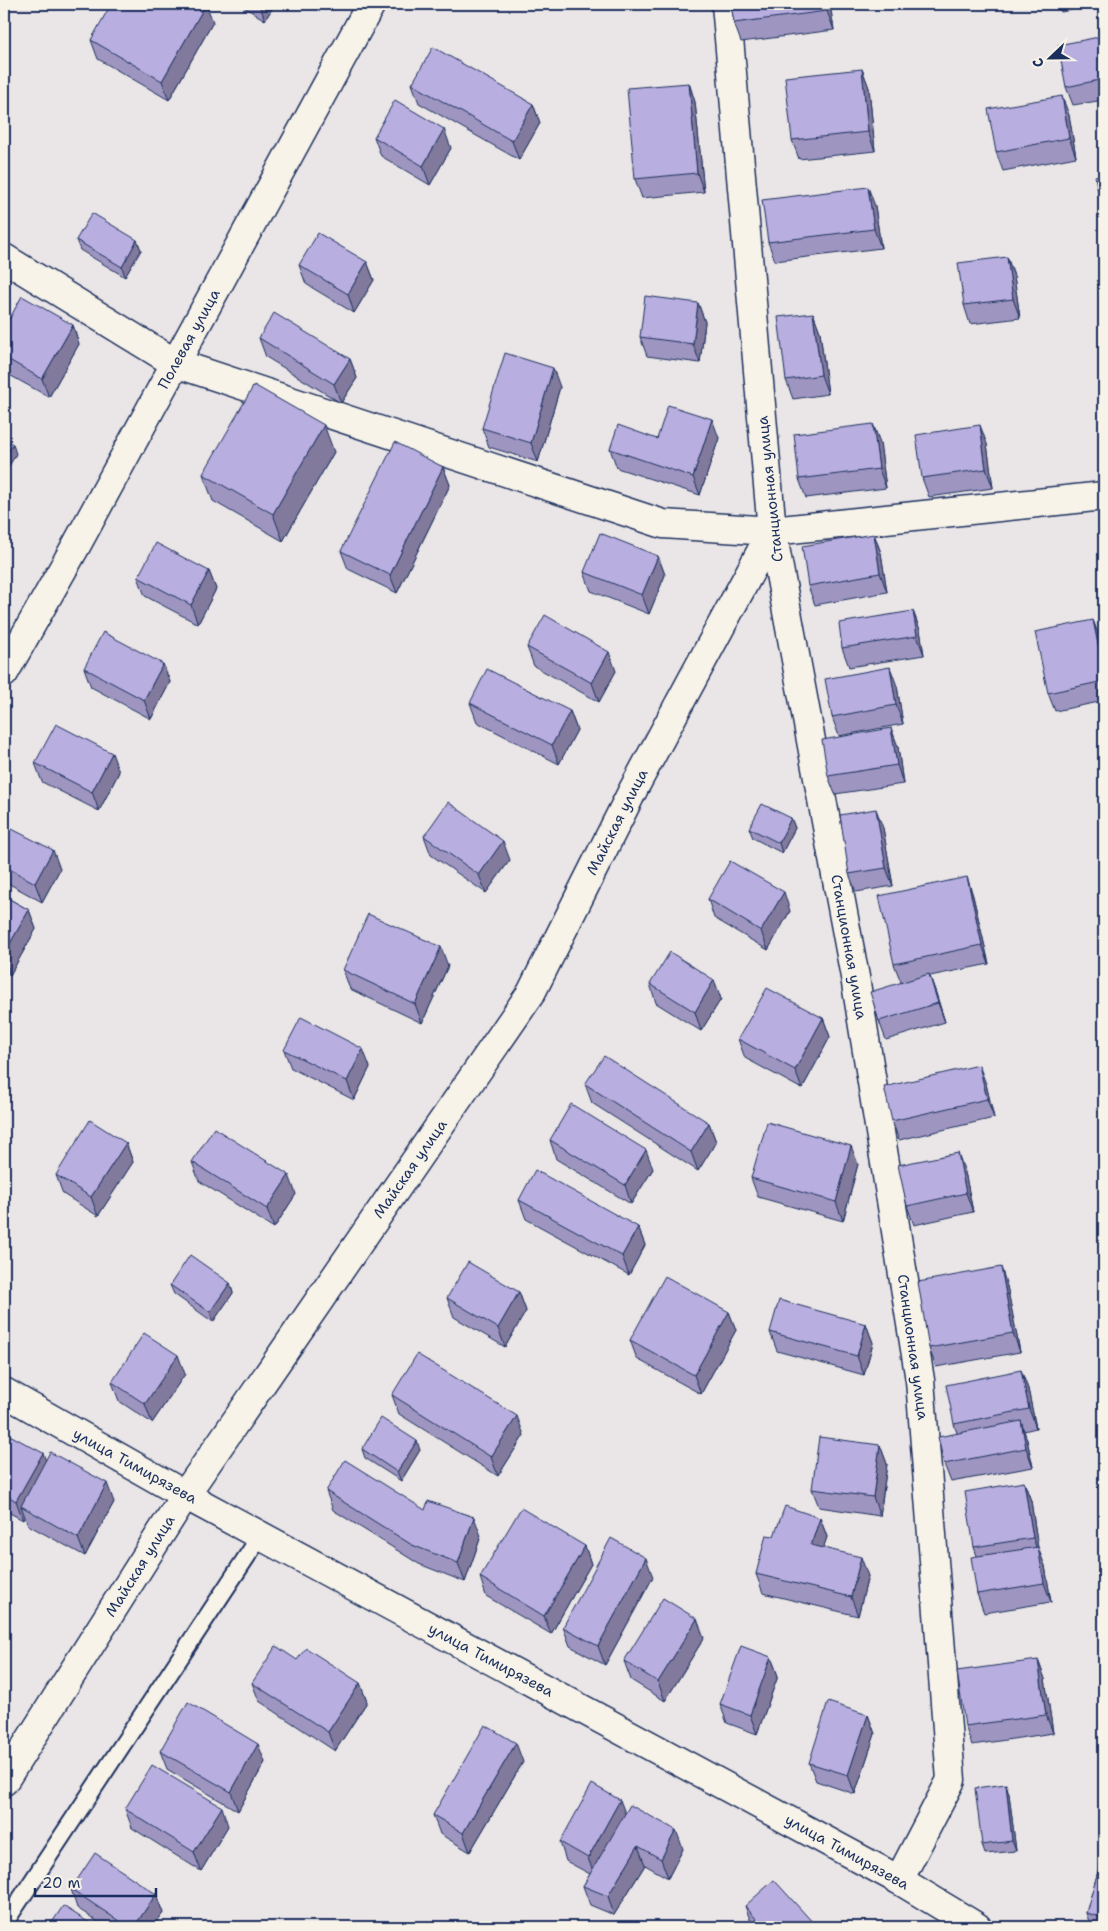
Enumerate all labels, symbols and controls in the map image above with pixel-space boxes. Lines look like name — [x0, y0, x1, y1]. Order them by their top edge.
north arrow — [1026, 32, 1076, 82]
text: С — [1028, 56, 1048, 70]
street label: Полевая улица — [153, 285, 225, 393]
street label: Станционная улица — [752, 414, 788, 563]
street label: Майская улица — [582, 765, 653, 878]
street label: Станционная улица — [826, 873, 872, 1022]
street label: Майская улица — [368, 1115, 452, 1222]
street label: Станционная улица — [893, 1273, 933, 1422]
street label: улица Тимирязева — [69, 1424, 201, 1509]
street label: Майская улица — [101, 1511, 180, 1621]
street label: улица Тимирязева — [425, 1619, 558, 1702]
street label: улица Тимирязева — [781, 1810, 913, 1895]
scale bar — [35, 1866, 156, 1898]
text: 20 m — [42, 1873, 81, 1893]

